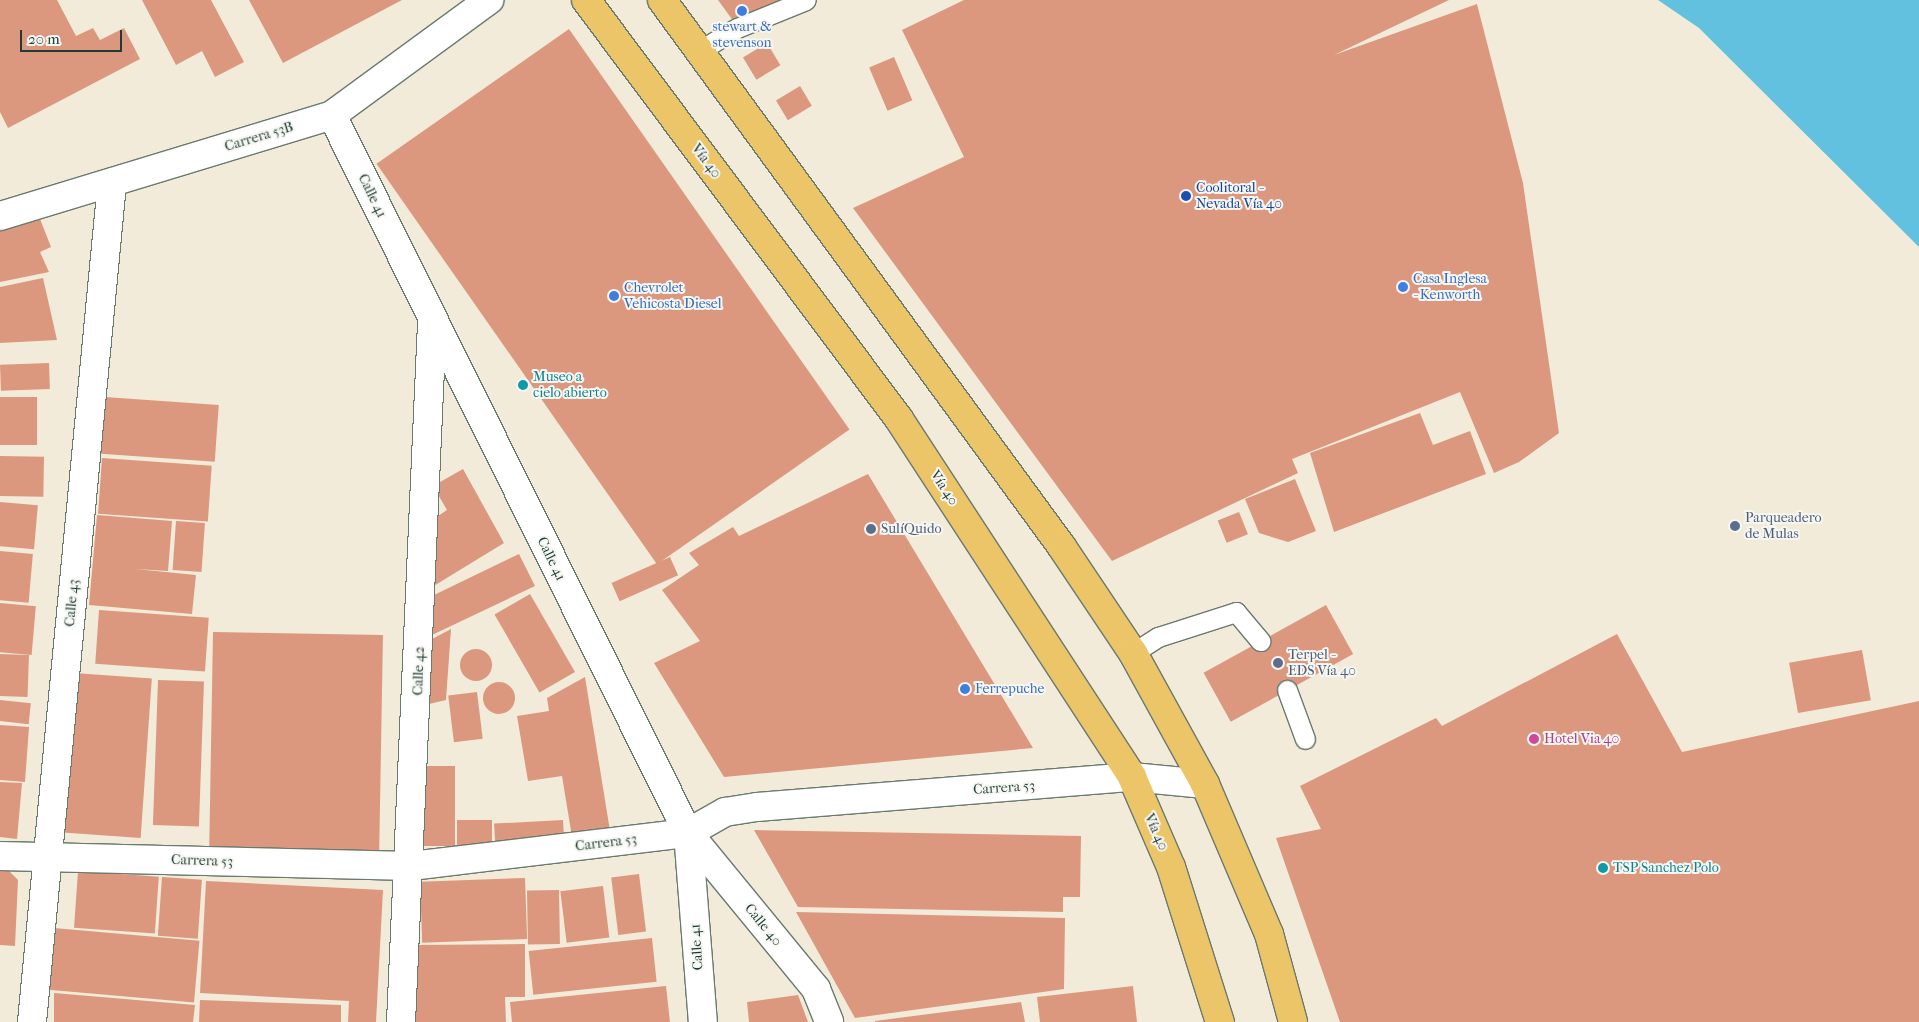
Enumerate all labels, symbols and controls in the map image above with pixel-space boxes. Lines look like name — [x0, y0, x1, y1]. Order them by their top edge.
marker: stewart & stevenson — [736, 5, 748, 17]
place label: stewart & stevenson — [712, 19, 772, 52]
scale bar — [22, 20, 125, 52]
text: 20 m — [28, 30, 60, 48]
street label: Carrera 53B — [223, 119, 295, 155]
street label: Vía 40 — [688, 141, 724, 181]
street label: Calle 41 — [354, 171, 390, 221]
place label: Coolitoral - Nevada Vía 40 — [1196, 180, 1282, 212]
marker: Coolitoral - Nevada Vía 40 — [1180, 190, 1192, 202]
place label: Casa Inglesa - Kenworth — [1413, 271, 1487, 304]
place label: Chevrolet Vehicosta Diesel — [624, 280, 722, 312]
marker: Casa Inglesa - Kenworth — [1397, 281, 1409, 293]
marker: Chevrolet Vehicosta Diesel — [608, 290, 620, 302]
place label: Museo a cielo abierto — [533, 369, 607, 402]
marker: Museo a cielo abierto — [517, 379, 529, 391]
street label: Vía 40 — [926, 467, 962, 509]
place label: Parqueadero de Mulas — [1745, 510, 1822, 542]
marker: Parqueadero de Mulas — [1729, 520, 1741, 532]
place label: SulíQuido — [881, 521, 942, 537]
marker: SulíQuido — [865, 523, 877, 535]
street label: Calle 41 — [533, 534, 569, 584]
street label: Calle 43 — [62, 579, 82, 627]
street label: Calle 42 — [410, 646, 428, 696]
place label: Terpel - EDS Vía 40 — [1288, 647, 1356, 680]
marker: Terpel - EDS Vía 40 — [1272, 657, 1284, 669]
place label: Ferrepuche — [975, 681, 1044, 697]
marker: Ferrepuche — [959, 683, 971, 695]
place label: Hotel Via 40 — [1544, 731, 1619, 747]
marker: Hotel Via 40 — [1528, 733, 1540, 745]
street label: Carrera 53 — [973, 777, 1035, 799]
street label: Vía 40 — [1141, 811, 1171, 853]
street label: Carrera 53 — [574, 831, 638, 855]
street label: Carrera 53 — [171, 852, 233, 870]
place label: TSP Sanchez Polo — [1613, 860, 1719, 876]
marker: TSP Sanchez Polo — [1597, 862, 1609, 874]
street label: Calle 40 — [741, 900, 785, 950]
street label: Calle 41 — [687, 923, 707, 971]

